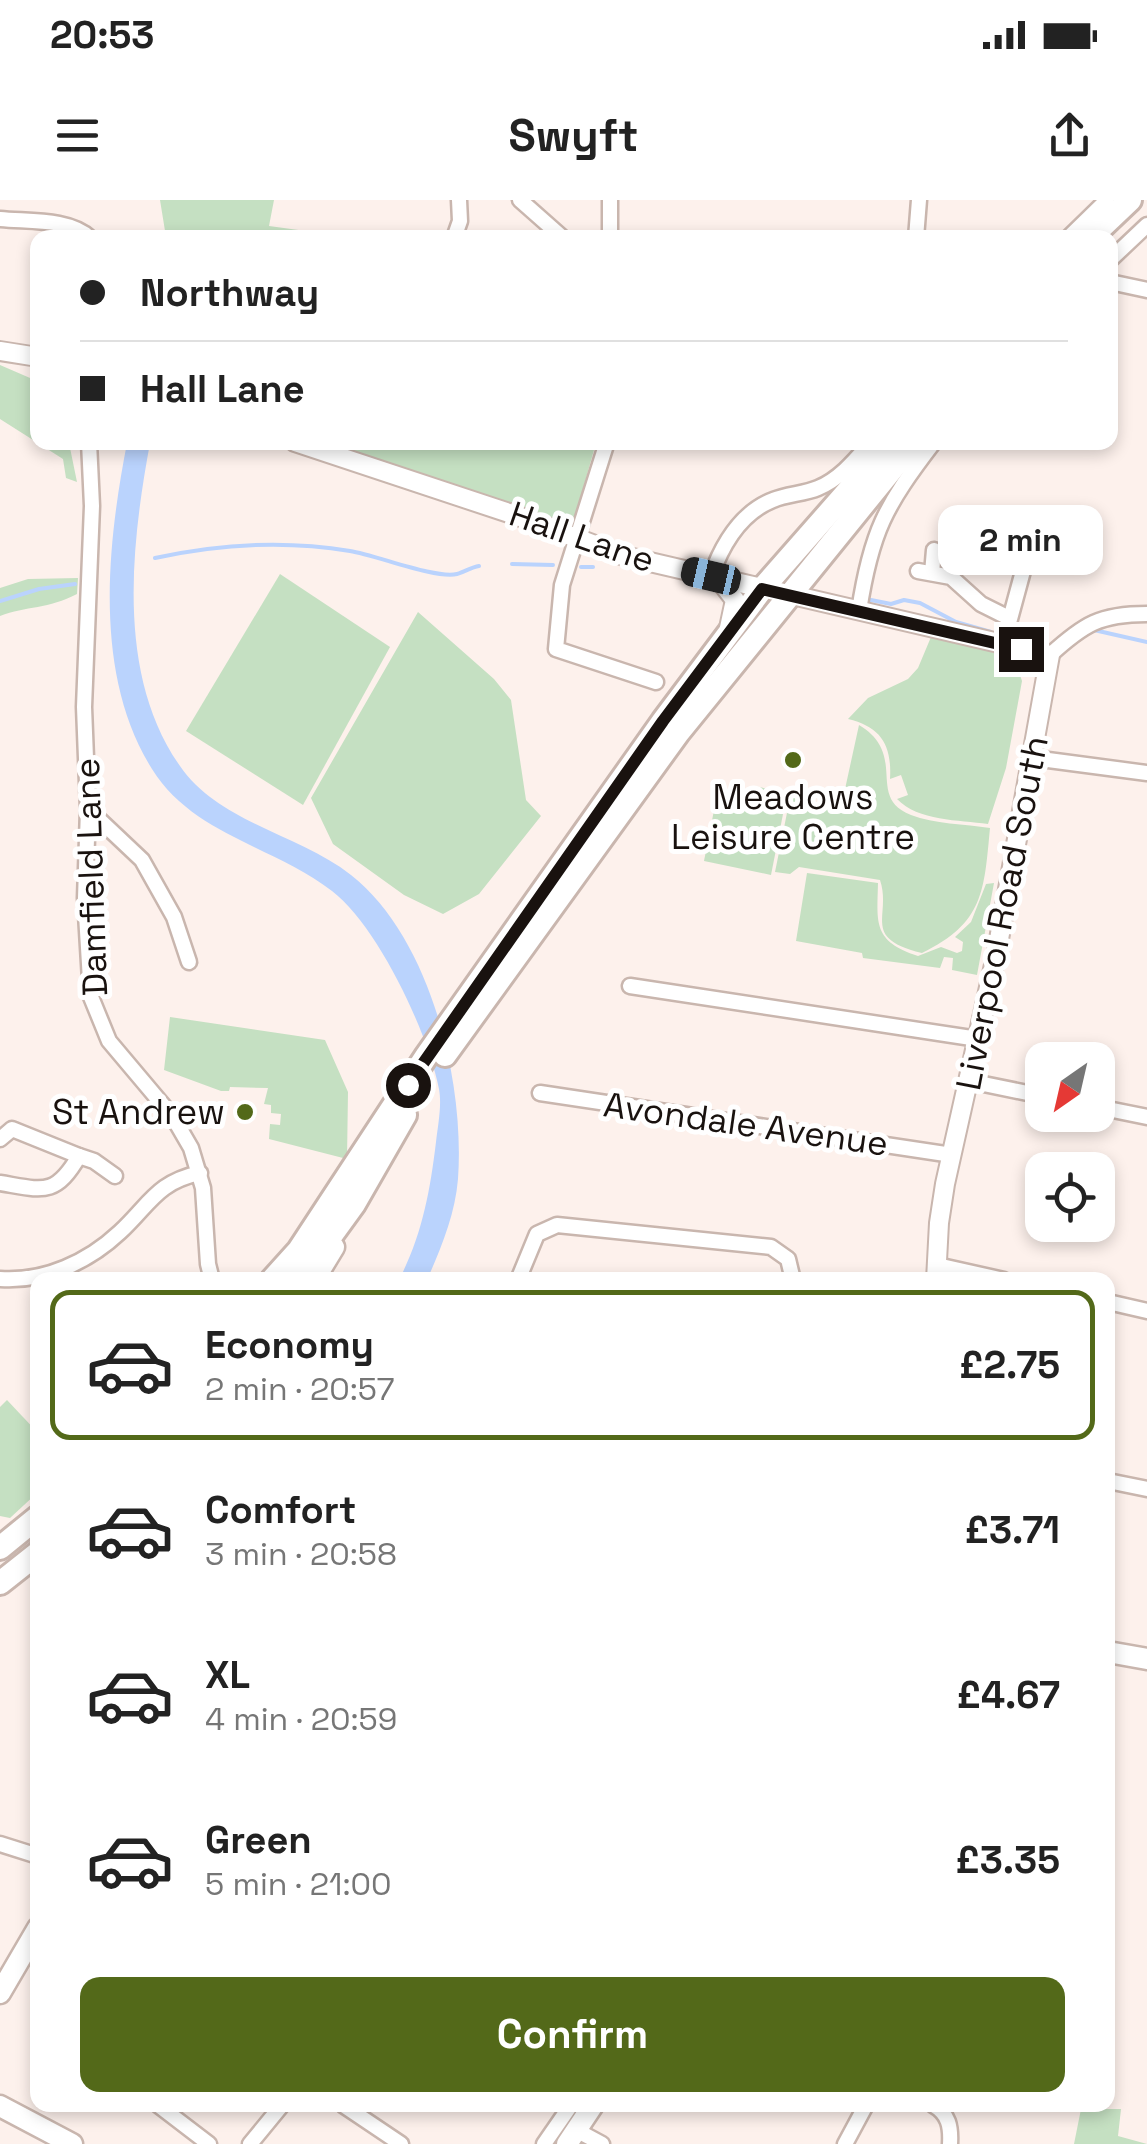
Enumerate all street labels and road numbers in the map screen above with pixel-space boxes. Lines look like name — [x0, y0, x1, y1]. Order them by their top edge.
street label: Hall Lane — [504, 492, 660, 582]
street label: Liverpool Road South — [946, 732, 1058, 1094]
street label: Damfield Lane — [65, 757, 117, 997]
street label: Avondale Avenue — [601, 1082, 891, 1166]

